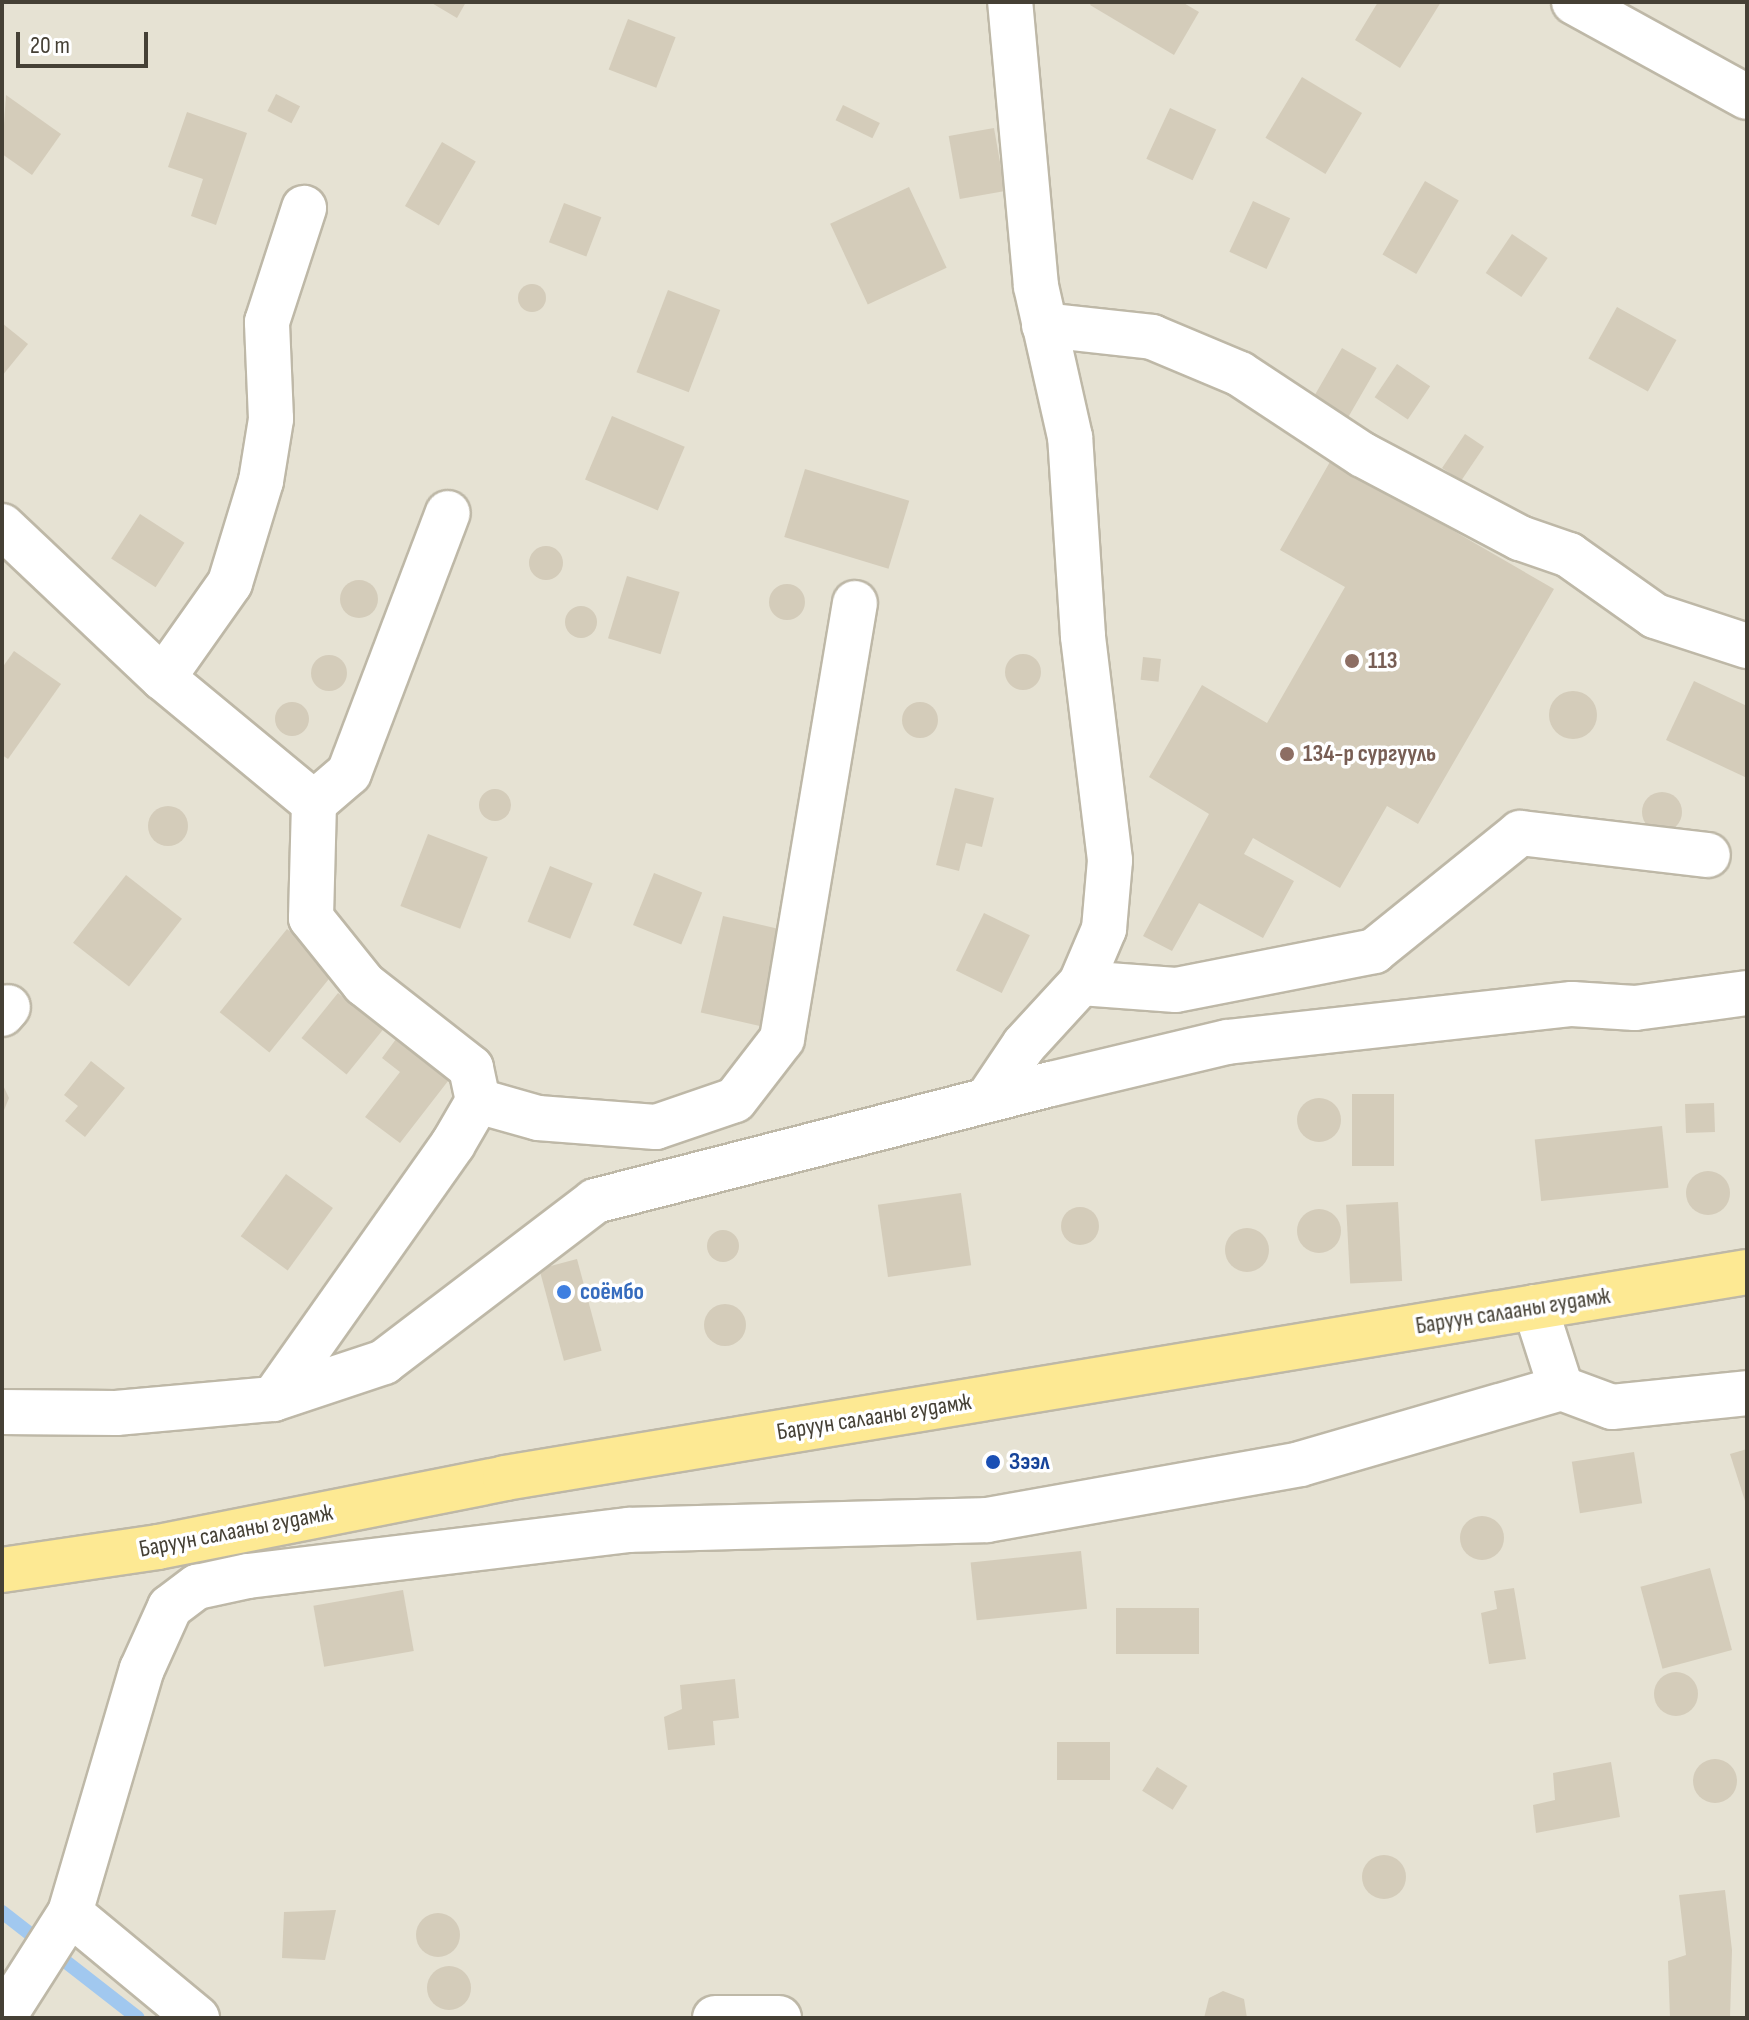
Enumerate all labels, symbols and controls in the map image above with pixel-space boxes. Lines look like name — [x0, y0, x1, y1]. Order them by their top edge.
scale bar — [20, 16, 152, 66]
text: 20 m — [30, 31, 70, 60]
place label: 113 — [1368, 647, 1398, 675]
marker: 113 — [1343, 652, 1361, 670]
place label: 134-р сургууль — [1303, 740, 1436, 768]
marker: 134-р сургууль — [1278, 745, 1296, 763]
place label: соёмбо — [580, 1278, 644, 1306]
street label: Баруун салааны гудамж — [1414, 1281, 1612, 1341]
marker: соёмбо — [555, 1283, 573, 1301]
street label: Баруун салааны гудамж — [775, 1387, 973, 1447]
place label: Зээл — [1009, 1448, 1050, 1476]
marker: Зээл — [984, 1453, 1002, 1471]
street label: Баруун салааны гудамж — [137, 1498, 335, 1564]

